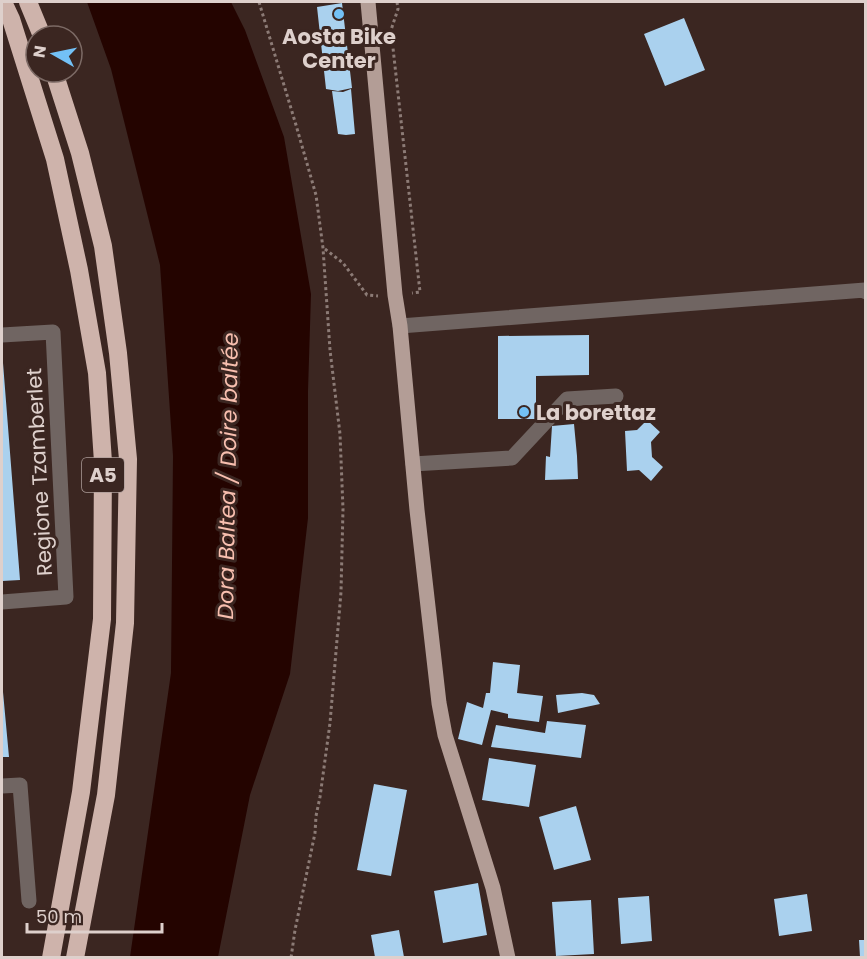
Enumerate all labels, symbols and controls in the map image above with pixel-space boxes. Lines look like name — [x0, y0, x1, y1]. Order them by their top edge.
marker: Aosta Bike Center — [332, 7, 346, 21]
place label: Aosta Bike Center — [282, 22, 396, 75]
north arrow — [24, 24, 84, 84]
text: N — [27, 44, 52, 59]
water label: Dora Baltea / Doire baltée — [210, 332, 246, 620]
street label: Regione Tzamberlet — [19, 367, 59, 577]
place label: La borettaz — [536, 398, 656, 427]
marker: La borettaz — [517, 405, 531, 419]
road number: A5 — [82, 458, 124, 492]
scale bar — [27, 896, 162, 934]
text: 50 m — [36, 904, 82, 929]

